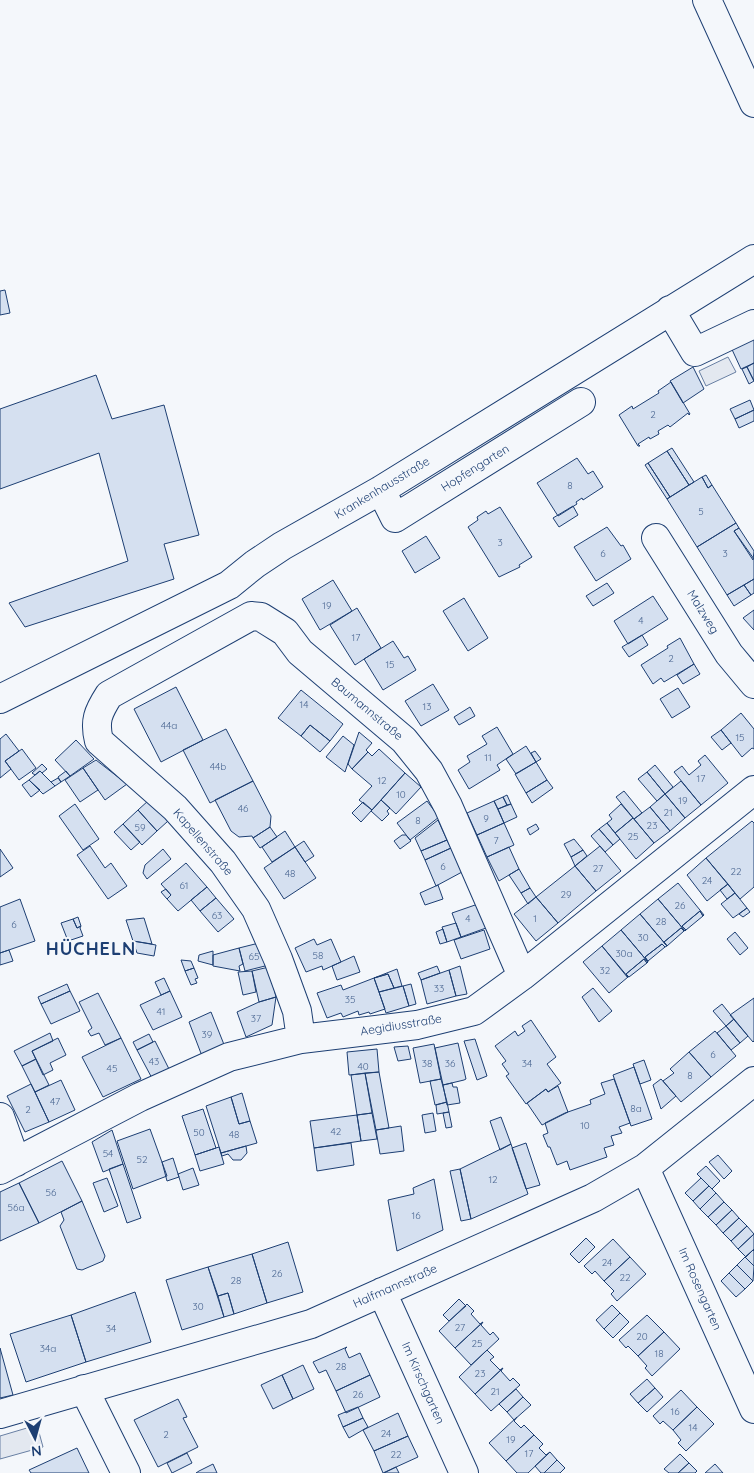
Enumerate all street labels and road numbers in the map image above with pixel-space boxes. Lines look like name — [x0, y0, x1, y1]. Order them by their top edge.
street label: Hopfengarten — [438, 441, 512, 495]
street label: Krankenhausstraße — [331, 453, 432, 522]
street label: Malzweg — [684, 587, 723, 636]
street label: Baumannstraße — [328, 674, 407, 743]
street label: Kapellenstraße — [170, 805, 237, 878]
street label: Aegidiusstraße — [359, 1011, 443, 1038]
street label: Im Rosengarten — [676, 1245, 725, 1332]
street label: Halfmannstraße — [350, 1260, 439, 1311]
street label: Im Kirschgarten — [399, 1339, 448, 1426]

